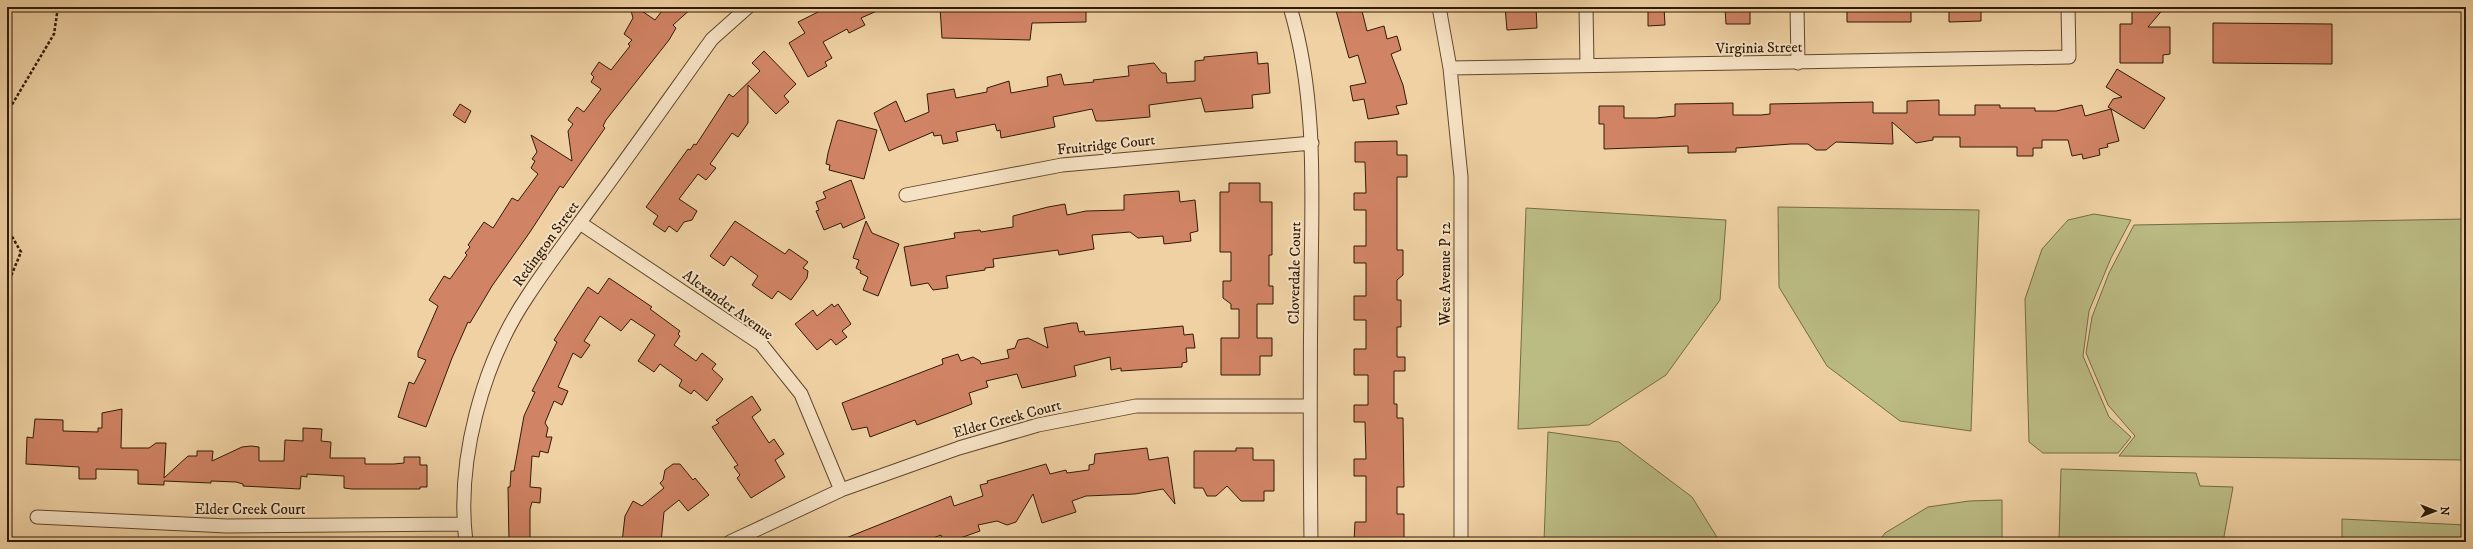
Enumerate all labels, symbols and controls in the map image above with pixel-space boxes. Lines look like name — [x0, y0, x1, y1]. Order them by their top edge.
street label: Virginia Street — [1714, 38, 1803, 58]
street label: Fruitridge Court — [1056, 130, 1156, 160]
street label: Redington Street — [509, 197, 584, 291]
street label: Cloverdale Court — [1285, 221, 1305, 324]
street label: West Avenue P 12 — [1436, 222, 1455, 327]
street label: Alexander Avenue — [679, 266, 777, 344]
street label: Elder Creek Court — [951, 395, 1063, 443]
north arrow — [2415, 491, 2455, 531]
street label: Elder Creek Court — [194, 500, 306, 519]
text: N — [2437, 506, 2451, 516]

